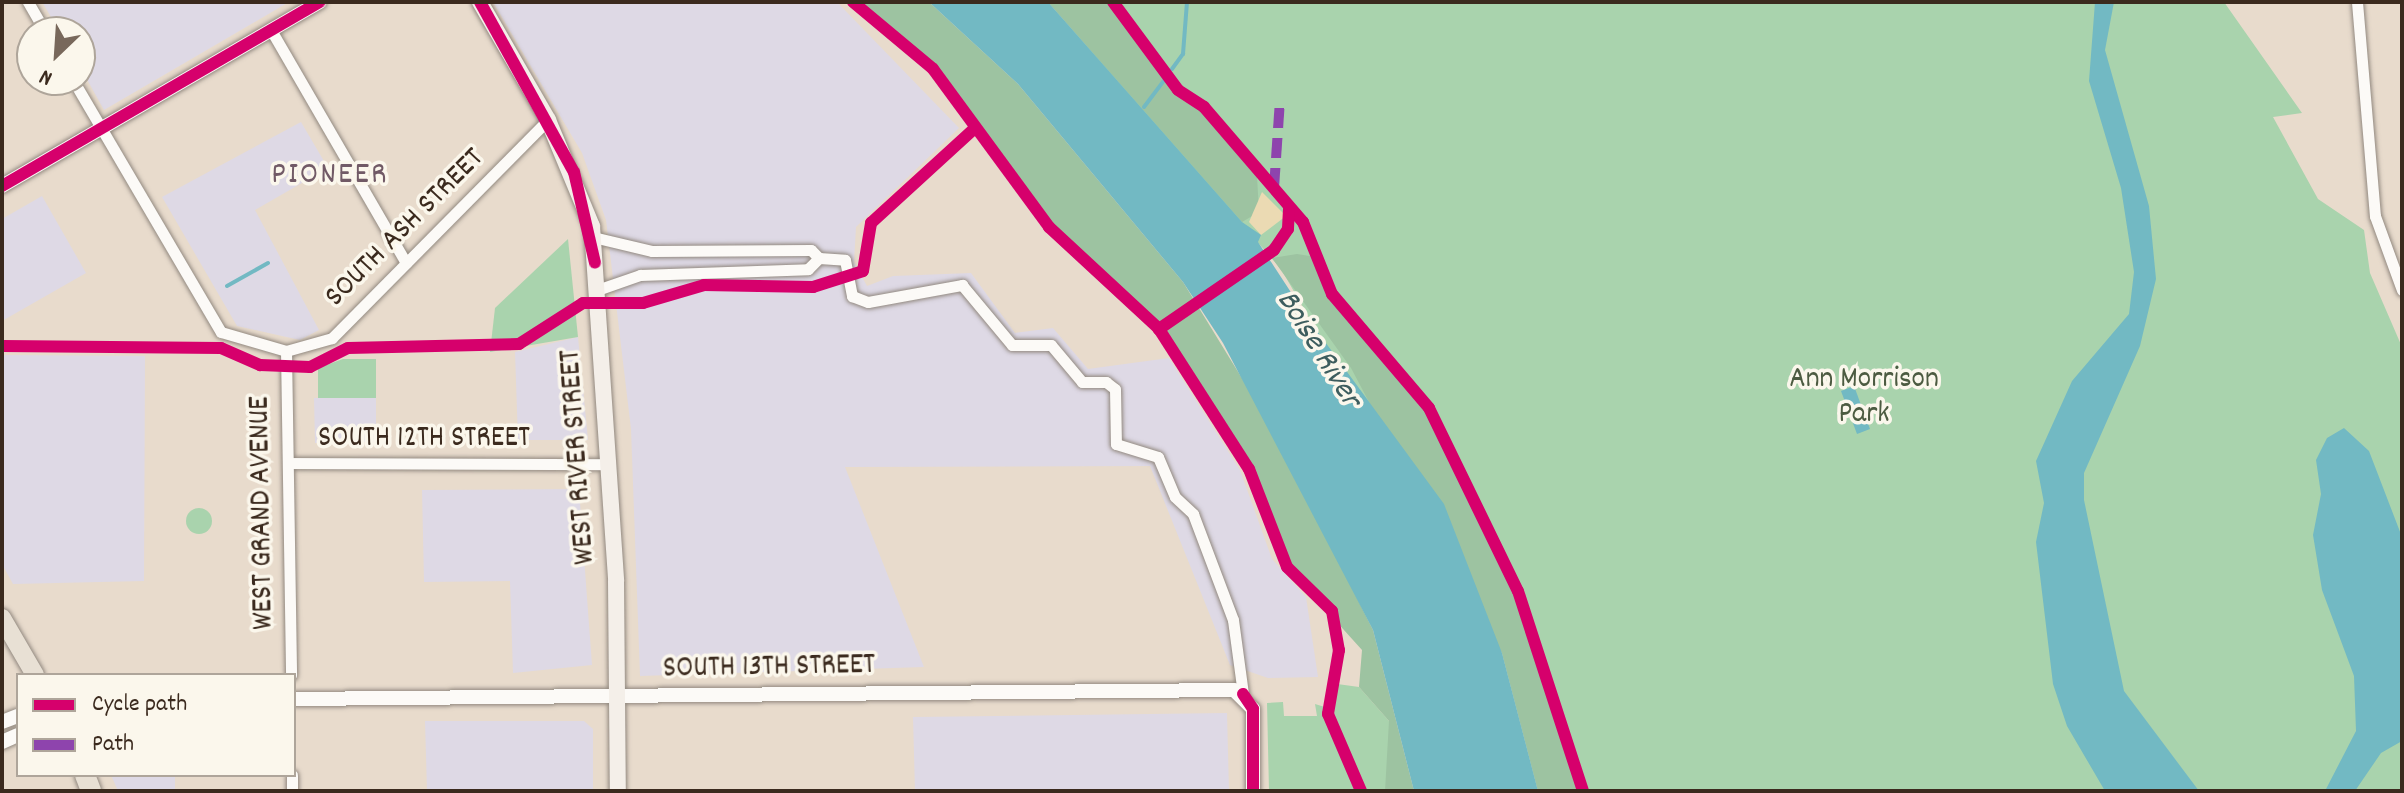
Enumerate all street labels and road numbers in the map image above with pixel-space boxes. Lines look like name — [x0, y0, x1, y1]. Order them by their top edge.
street label: SOUTH ASH STREET — [319, 142, 493, 316]
street label: WEST RIVER STREET — [555, 348, 605, 566]
street label: WEST GRAND AVENUE — [244, 396, 284, 630]
street label: SOUTH 12TH STREET — [318, 422, 530, 458]
street label: SOUTH 13TH STREET — [663, 649, 875, 689]

